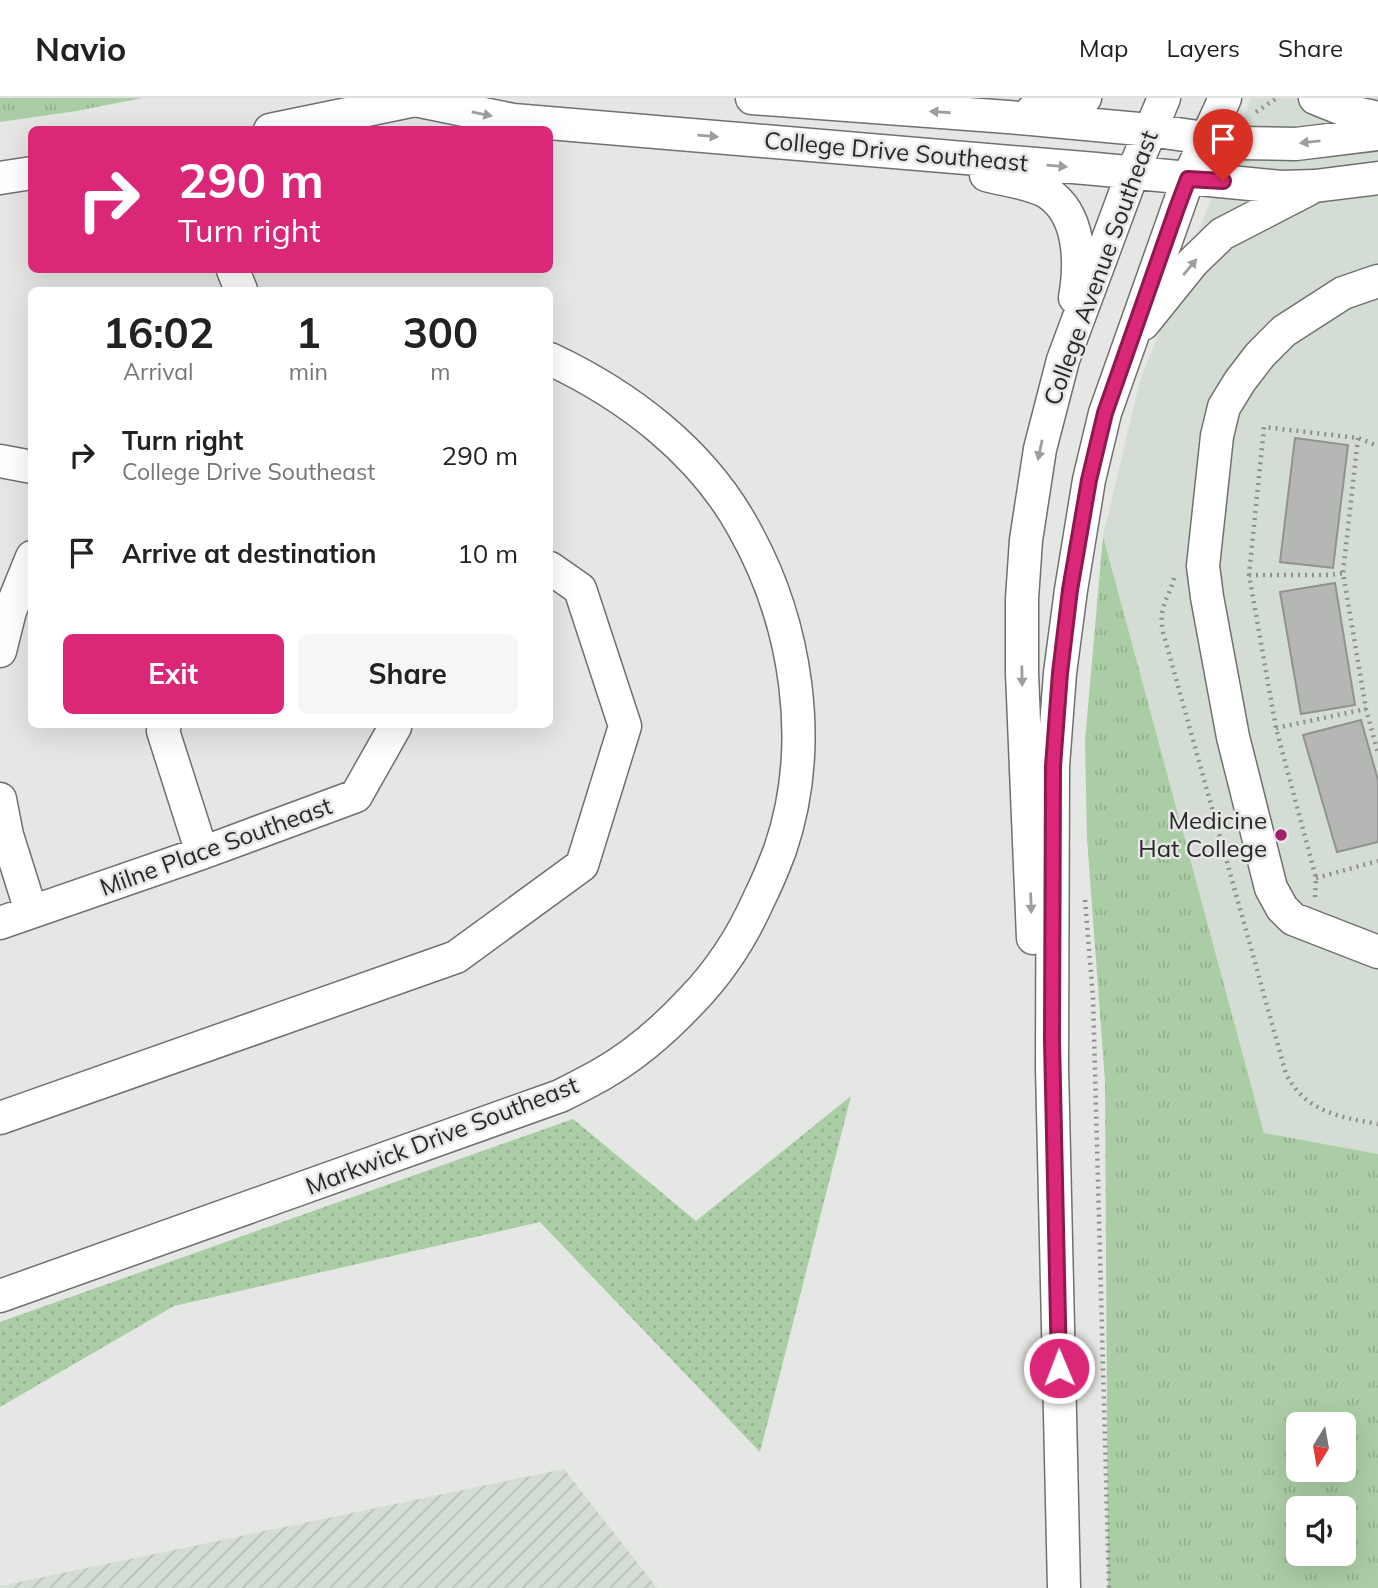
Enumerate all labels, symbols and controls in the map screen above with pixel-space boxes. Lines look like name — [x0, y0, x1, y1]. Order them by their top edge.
text: Navio — [35, 28, 126, 69]
text: Map — [1079, 33, 1128, 63]
text: Layers — [1166, 33, 1240, 63]
text: Share — [1278, 33, 1343, 63]
one-way arrow — [929, 106, 951, 117]
one-way arrow — [471, 108, 493, 119]
pin — [1193, 109, 1253, 181]
icon: arrive — [1204, 120, 1242, 158]
street label: College Drive Southeast — [763, 125, 1029, 177]
street label: College Avenue Southeast — [1036, 126, 1164, 409]
one-way arrow — [697, 131, 719, 142]
one-way arrow — [1299, 137, 1321, 148]
text: 290 m — [178, 149, 324, 210]
icon: right — [63, 154, 154, 245]
one-way arrow — [1046, 161, 1068, 172]
text: Turn right — [178, 210, 321, 250]
one-way arrow — [1182, 258, 1198, 276]
text: 16:02 — [103, 306, 214, 359]
text: 1 — [296, 306, 321, 359]
text: 300 — [403, 306, 478, 359]
text: Arrival — [123, 357, 194, 386]
text: min — [289, 357, 328, 386]
text: m — [430, 357, 451, 386]
text: Turn right — [122, 424, 243, 457]
icon: right — [63, 436, 101, 474]
text: 290 m — [442, 439, 518, 472]
one-way arrow — [1035, 439, 1046, 461]
text: College Drive Southeast — [122, 457, 375, 486]
icon: arrive — [63, 534, 101, 572]
text: Arrive at destination — [122, 537, 377, 570]
text: 10 m — [457, 537, 518, 570]
button: Exit — [63, 634, 284, 714]
button: Share — [298, 634, 518, 714]
one-way arrow — [1017, 665, 1028, 687]
street label: Milne Place Southeast — [96, 790, 336, 902]
place label: Medicine Hat College — [1138, 805, 1267, 863]
marker: Medicine Hat College — [1273, 827, 1289, 843]
one-way arrow — [1026, 892, 1037, 914]
street label: Markwick Drive Southeast — [301, 1069, 582, 1201]
position arrow — [1022, 1331, 1096, 1405]
north arrow — [1286, 1412, 1356, 1482]
map controls — [1286, 1412, 1356, 1566]
button: sound — [1286, 1496, 1356, 1566]

